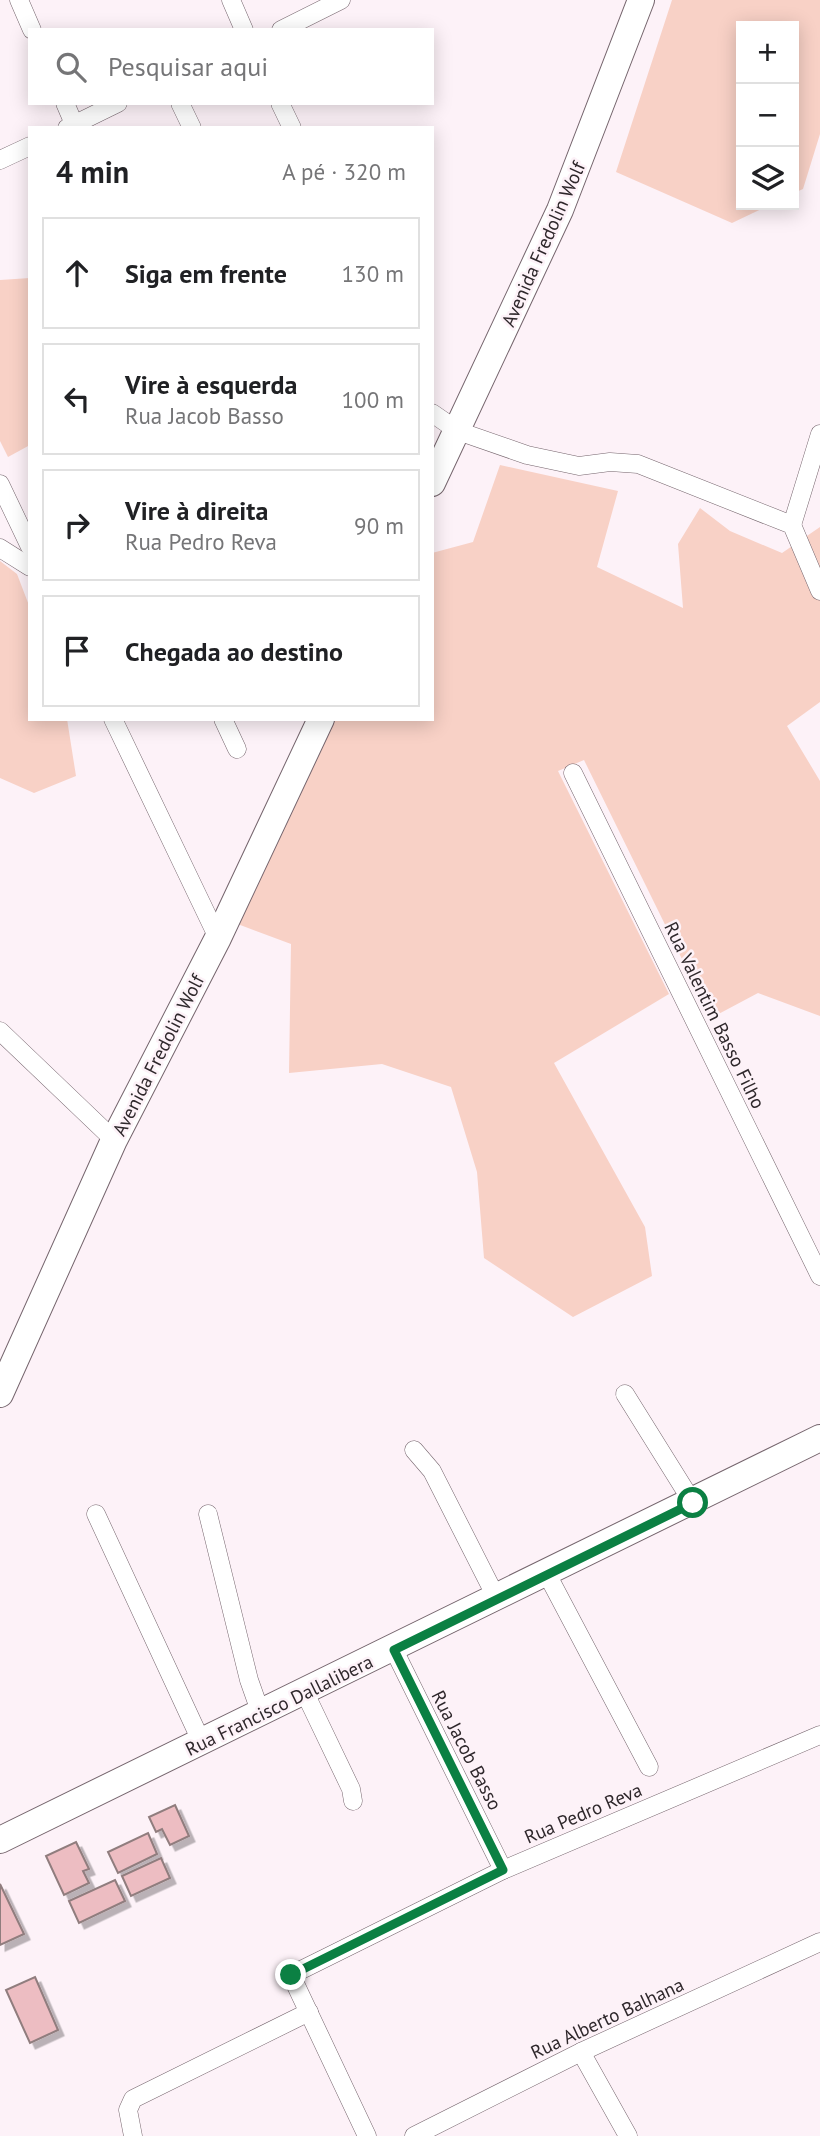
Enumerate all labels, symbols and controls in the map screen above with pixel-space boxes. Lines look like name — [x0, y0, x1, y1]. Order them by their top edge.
map controls — [736, 21, 799, 210]
button: + — [736, 21, 799, 84]
search box — [28, 28, 434, 105]
icon: search — [52, 48, 90, 86]
text: Pesquisar aqui — [108, 50, 268, 83]
button: − — [736, 84, 799, 147]
button: layers — [736, 147, 799, 210]
text: 4 min — [56, 152, 129, 191]
text: A pé · 320 m — [282, 157, 406, 186]
street label: Avenida Fredolin Wolf — [496, 157, 591, 330]
icon: ahead — [58, 254, 96, 292]
text: Siga em frente — [125, 257, 287, 290]
text: 130 m — [342, 259, 404, 288]
text: Vire à esquerda — [125, 368, 297, 401]
icon: left — [58, 380, 96, 418]
text: 100 m — [342, 385, 404, 414]
text: Rua Jacob Basso — [125, 401, 284, 430]
text: Vire à direita — [125, 494, 268, 527]
icon: right — [58, 506, 96, 544]
text: 90 m — [354, 511, 404, 540]
text: Rua Pedro Reva — [125, 527, 277, 556]
icon: arrive — [58, 632, 96, 670]
text: Chegada ao destino — [125, 635, 343, 668]
street label: Rua Valentim Basso Filho — [659, 918, 771, 1112]
street label: Avenida Fredolin Wolf — [107, 969, 210, 1140]
route start — [677, 1487, 708, 1518]
street label: Rua Francisco Dallalibera — [181, 1649, 377, 1761]
street label: Rua Jacob Basso — [427, 1686, 507, 1814]
street label: Rua Pedro Reva — [521, 1777, 645, 1849]
route end — [275, 1959, 306, 1990]
street label: Rua Alberto Balhana — [527, 1972, 687, 2064]

